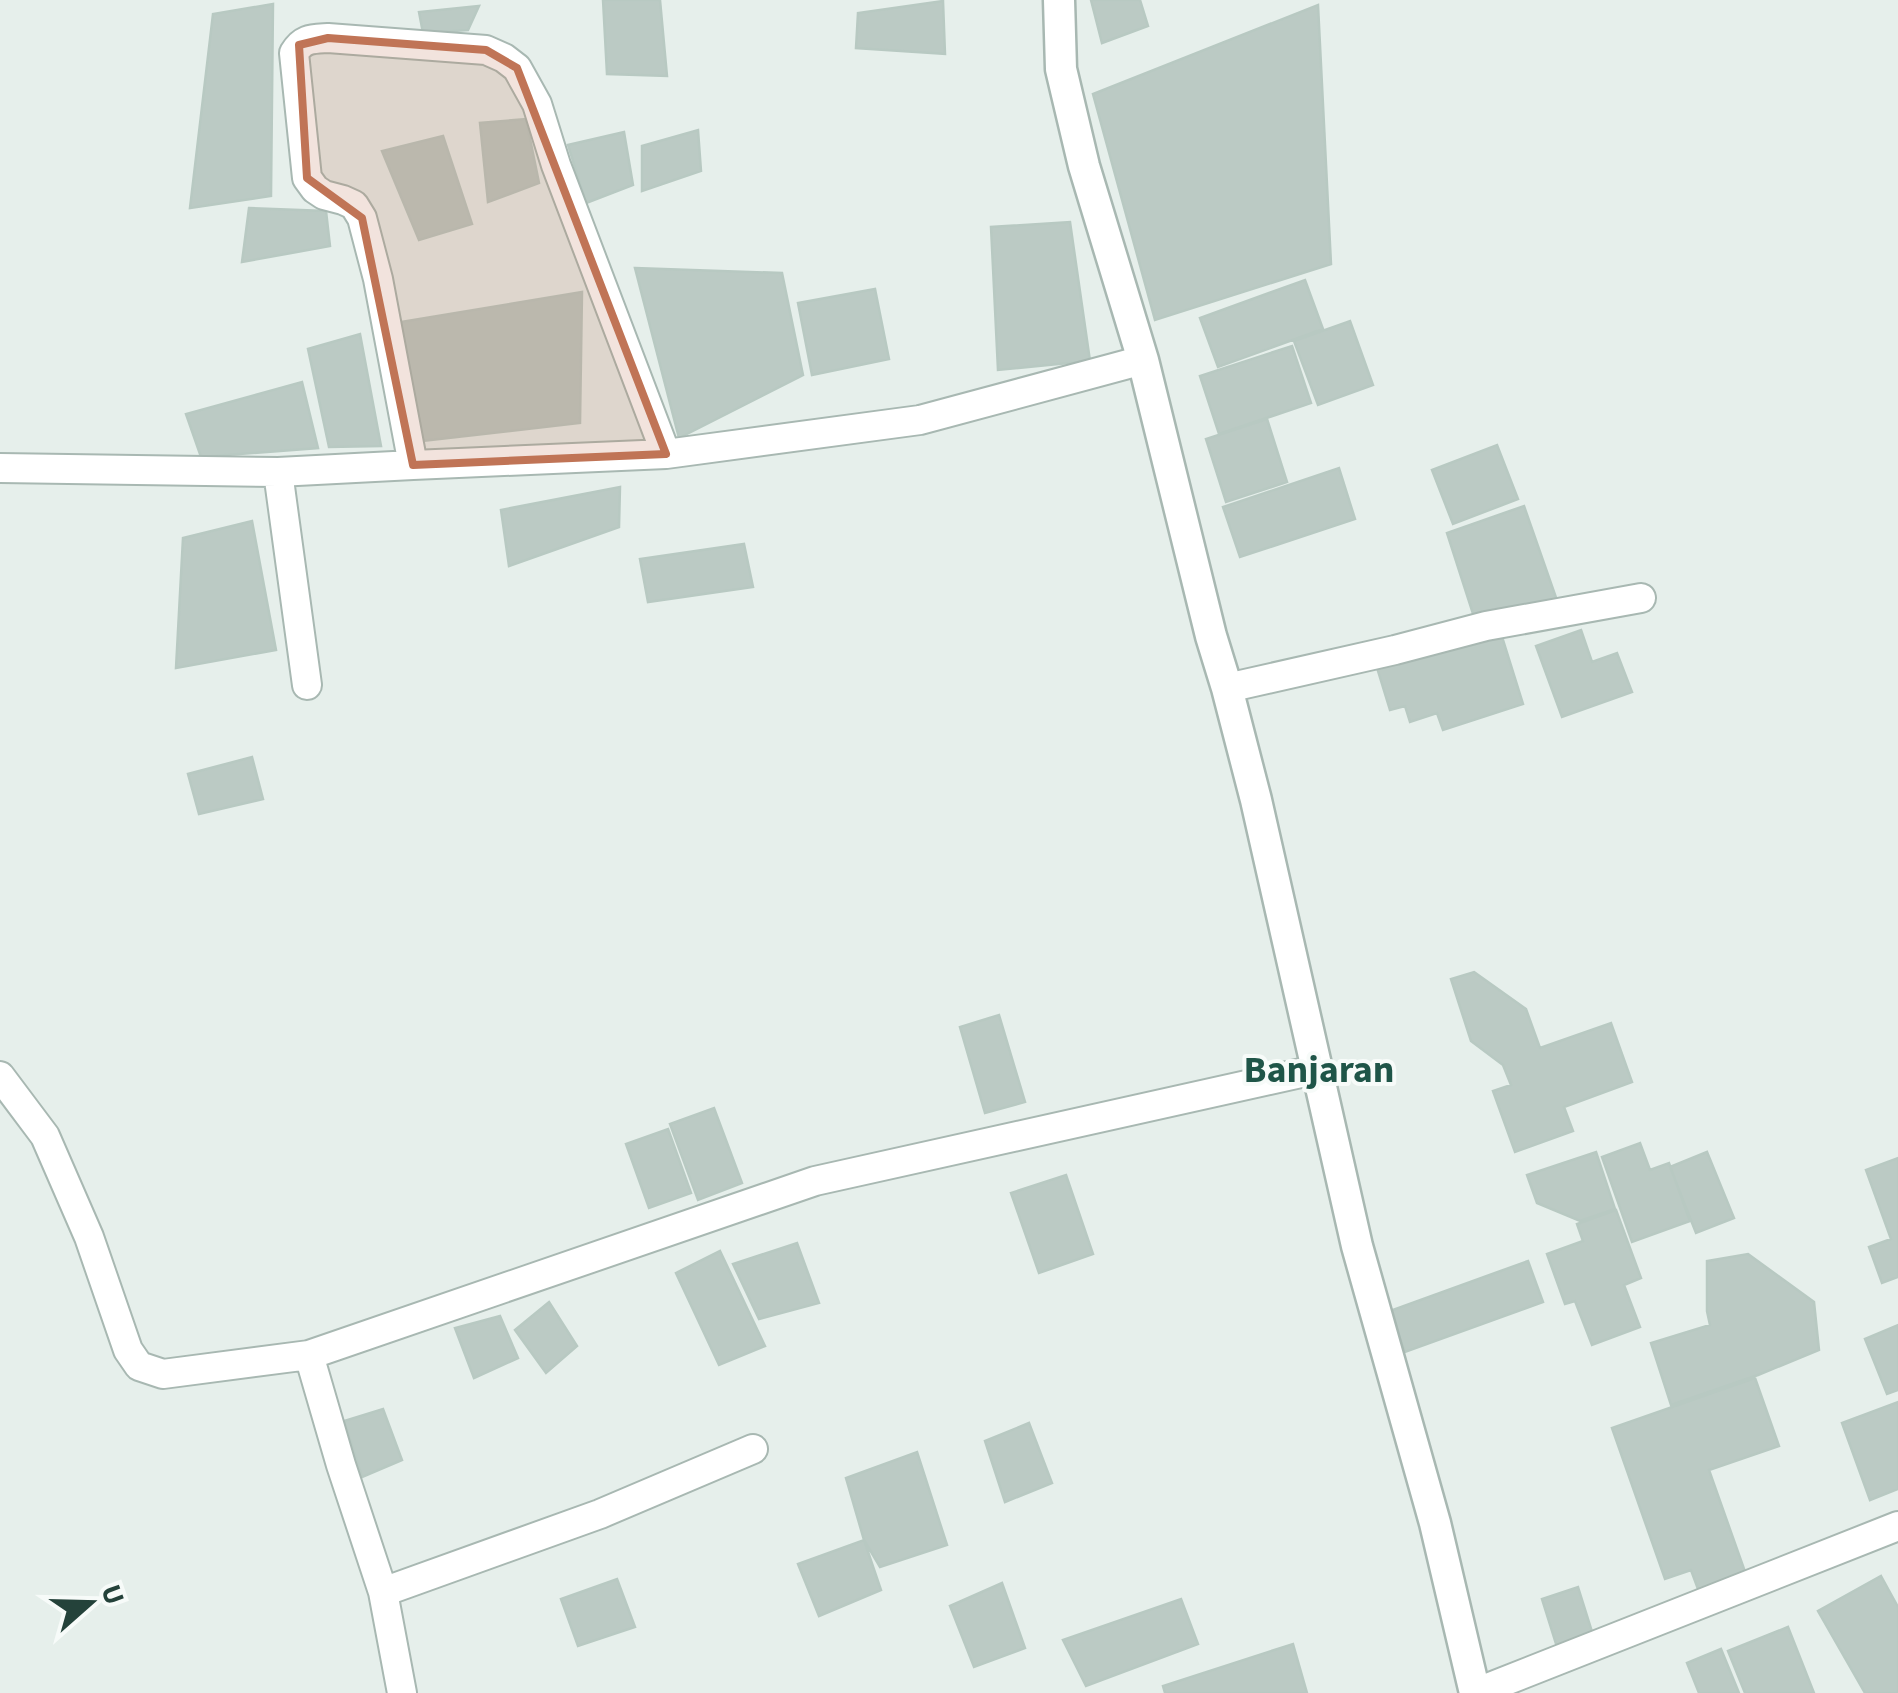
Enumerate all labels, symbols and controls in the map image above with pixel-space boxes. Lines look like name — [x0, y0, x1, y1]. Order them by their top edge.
district label: Banjaran — [1243, 1043, 1395, 1097]
north arrow — [40, 1553, 140, 1653]
text: U — [91, 1579, 135, 1610]

